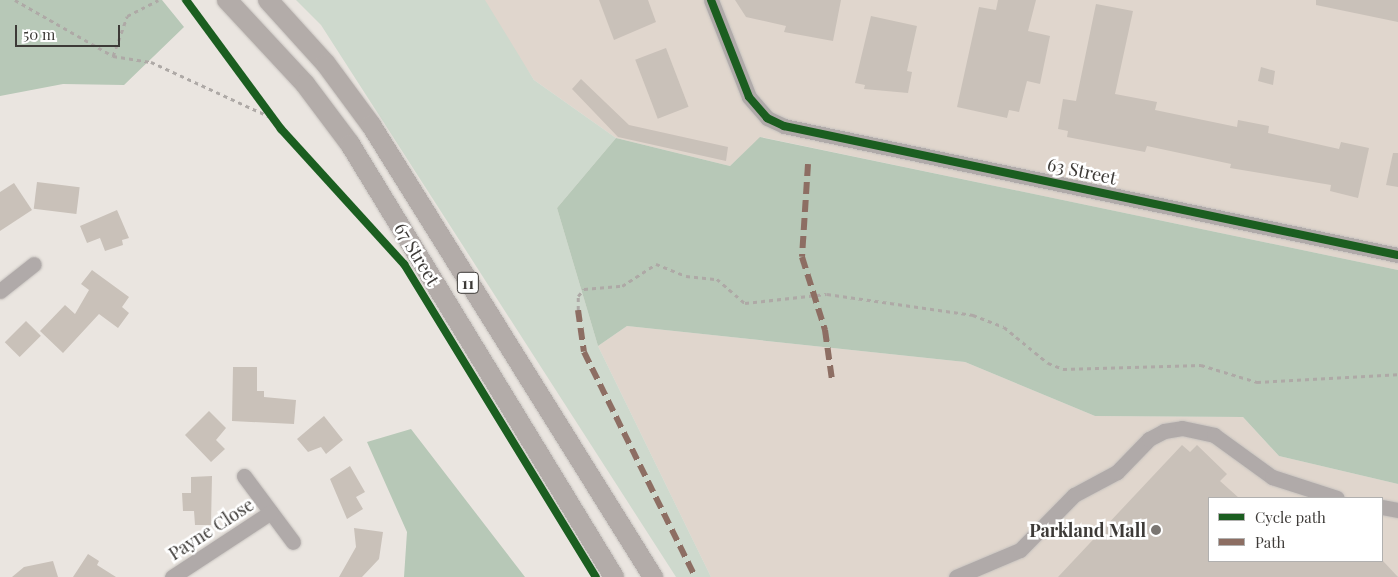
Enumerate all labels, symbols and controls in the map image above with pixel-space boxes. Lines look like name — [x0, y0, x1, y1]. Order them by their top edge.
scale bar — [18, 15, 122, 47]
text: 50 m — [23, 24, 55, 44]
street label: 63 Street — [1045, 153, 1119, 189]
street label: 67 Street — [390, 219, 444, 289]
road number: 11 — [457, 270, 479, 296]
street label: Payne Close — [164, 494, 258, 564]
legend — [1208, 497, 1383, 562]
text: Cycle path — [1255, 507, 1326, 527]
place label: Parkland Mall — [1029, 519, 1146, 541]
marker: Parkland Mall — [1150, 524, 1162, 536]
text: Path — [1255, 532, 1285, 552]

